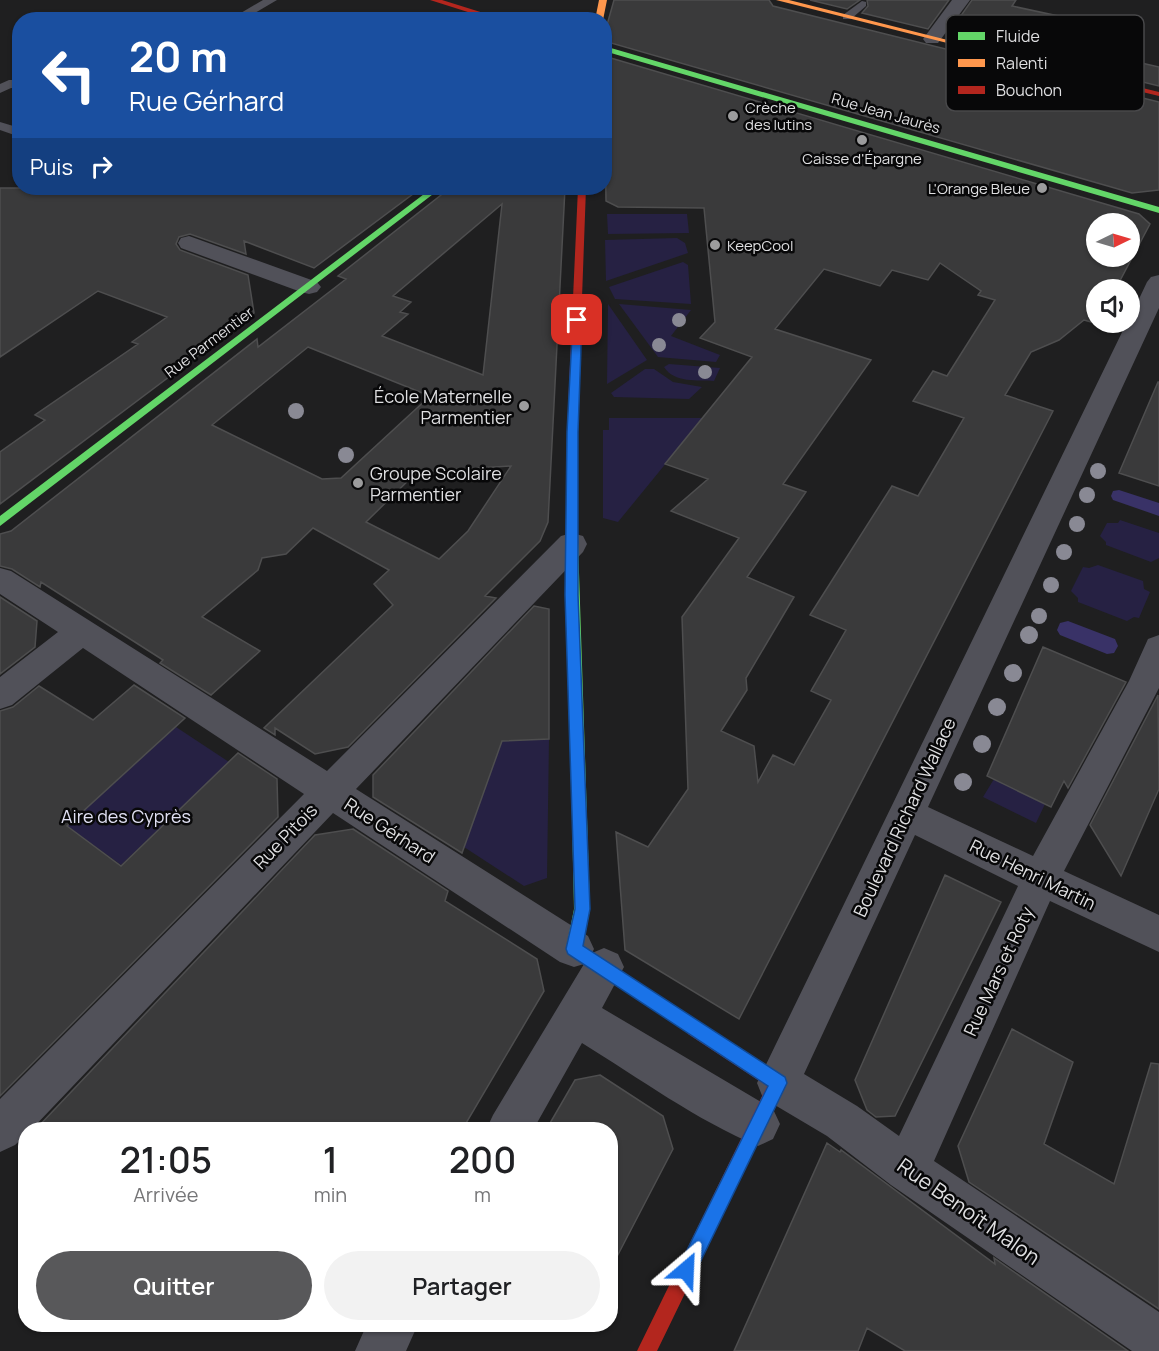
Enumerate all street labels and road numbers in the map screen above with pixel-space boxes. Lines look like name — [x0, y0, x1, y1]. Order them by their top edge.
street label: Rue Jean Jaurès — [829, 87, 943, 139]
street label: Rue Parmentier — [160, 301, 258, 382]
street label: Boulevard Richard Wallace — [847, 713, 961, 921]
street label: Rue Gérhard — [340, 792, 440, 868]
street label: Rue Pitois — [248, 798, 322, 874]
street label: Rue Henri Martin — [966, 833, 1100, 915]
street label: Rue Mars et Roty — [957, 902, 1039, 1040]
street label: Rue Benoît Malon — [892, 1151, 1046, 1271]

